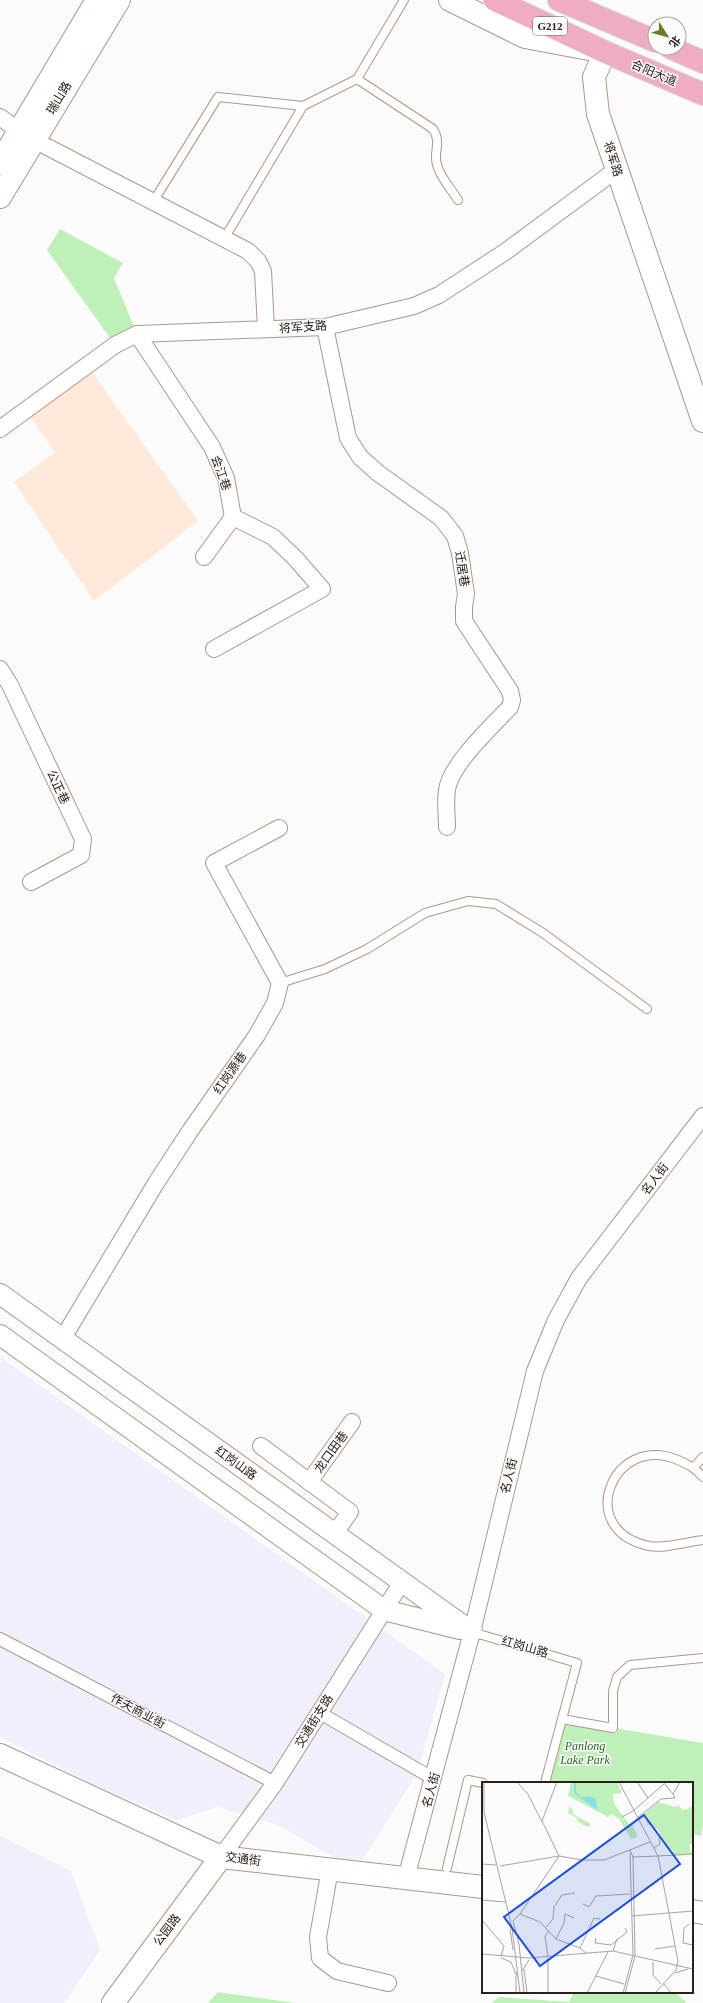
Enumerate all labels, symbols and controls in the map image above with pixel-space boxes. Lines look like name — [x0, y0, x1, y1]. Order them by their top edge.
north arrow — [647, 16, 687, 56]
road number: G212 — [533, 17, 567, 35]
text: 北 — [667, 34, 683, 50]
street label: 合阳大道 — [629, 57, 679, 89]
street label: 瑞山路 — [44, 79, 74, 117]
street label: 将军路 — [601, 140, 625, 178]
street label: 将军支路 — [279, 318, 327, 336]
street label: 会江巷 — [209, 454, 233, 492]
street label: 迁居巷 — [452, 550, 472, 588]
street label: 公正巷 — [44, 768, 72, 806]
street label: 红岗源巷 — [210, 1049, 250, 1097]
street label: 名人街 — [639, 1160, 671, 1198]
street label: 龙口田巷 — [311, 1428, 351, 1476]
street label: 红岗山路 — [212, 1443, 260, 1483]
street label: 名人街 — [498, 1457, 520, 1495]
street label: 红岗山路 — [500, 1634, 550, 1660]
street label: 作夫商业街 — [108, 1691, 168, 1731]
street label: 交通街支路 — [292, 1692, 336, 1750]
park label: Panlong Lake Park — [559, 1739, 610, 1767]
street label: 名人街 — [420, 1771, 442, 1809]
inset map — [482, 1782, 693, 1993]
street label: 交通街 — [224, 1850, 262, 1868]
street label: 公园路 — [151, 1911, 183, 1949]

